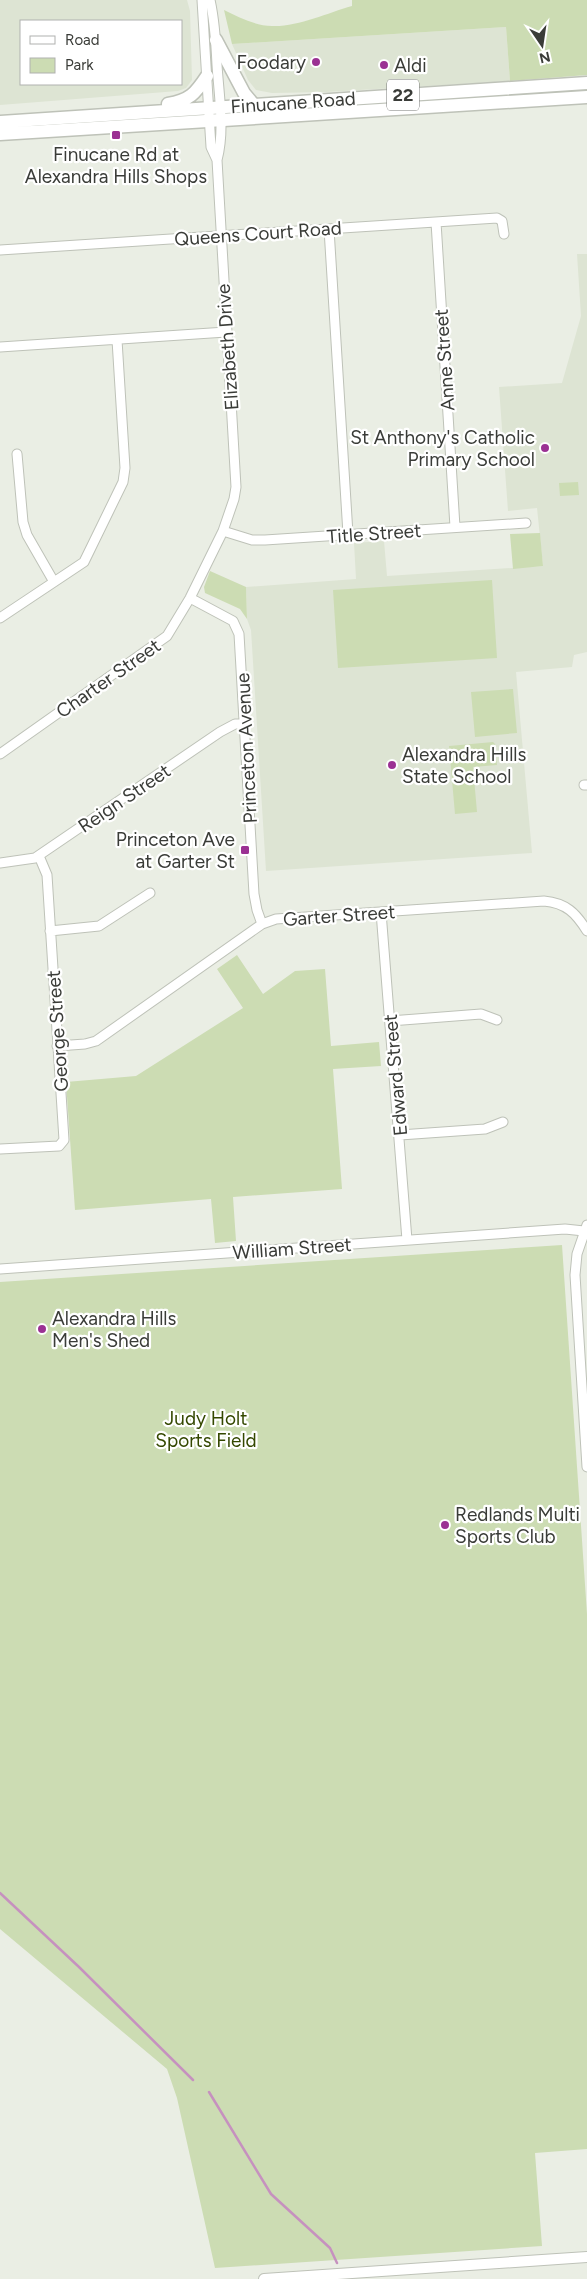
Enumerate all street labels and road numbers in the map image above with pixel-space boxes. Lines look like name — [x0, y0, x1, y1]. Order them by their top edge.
road number: 22 — [387, 80, 419, 110]
street label: Finucane Road — [230, 87, 356, 118]
street label: Queens Court Road — [174, 216, 342, 251]
street label: Elizabeth Drive — [212, 283, 243, 411]
street label: Anne Street — [429, 308, 460, 412]
street label: Title Street — [326, 519, 422, 548]
street label: Charter Street — [52, 634, 165, 723]
street label: Princeton Avenue — [231, 672, 262, 824]
street label: Reign Street — [74, 759, 175, 838]
street label: Garter Street — [282, 900, 396, 931]
street label: George Street — [42, 969, 73, 1092]
street label: Edward Street — [379, 1013, 412, 1137]
street label: William Street — [232, 1233, 352, 1264]

